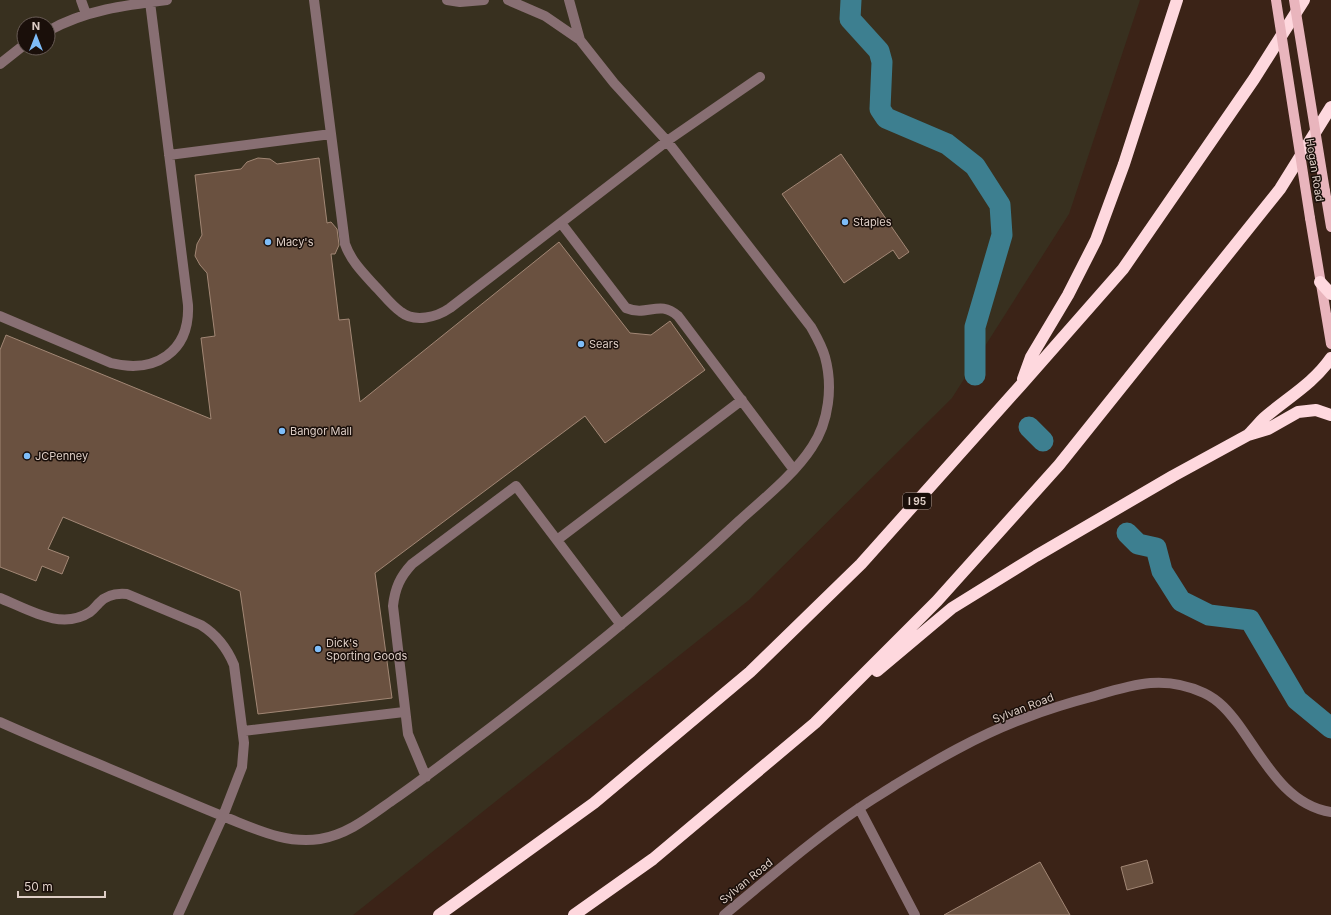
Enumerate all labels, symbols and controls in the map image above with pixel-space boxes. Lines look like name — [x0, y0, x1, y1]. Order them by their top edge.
north arrow — [16, 16, 56, 56]
text: N — [32, 19, 40, 33]
street label: Hogan Road — [1303, 137, 1327, 203]
place label: Staples — [853, 215, 892, 229]
marker: Staples — [840, 217, 850, 227]
place label: Macy's — [276, 235, 314, 249]
marker: Macy's — [263, 237, 273, 247]
place label: Sears — [589, 337, 619, 351]
marker: Sears — [576, 339, 586, 349]
place label: Bangor Mall — [290, 424, 352, 438]
marker: Bangor Mall — [277, 426, 287, 436]
place label: JCPenney — [35, 449, 88, 463]
marker: JCPenney — [22, 451, 32, 461]
road number: I 95 — [903, 493, 931, 509]
place label: Dick's Sporting Goods — [326, 636, 407, 663]
marker: Dick's Sporting Goods — [313, 644, 323, 654]
street label: Sylvan Road — [990, 690, 1056, 726]
street label: Sylvan Road — [717, 855, 775, 907]
scale bar — [18, 873, 105, 899]
text: 50 m — [24, 879, 53, 894]

